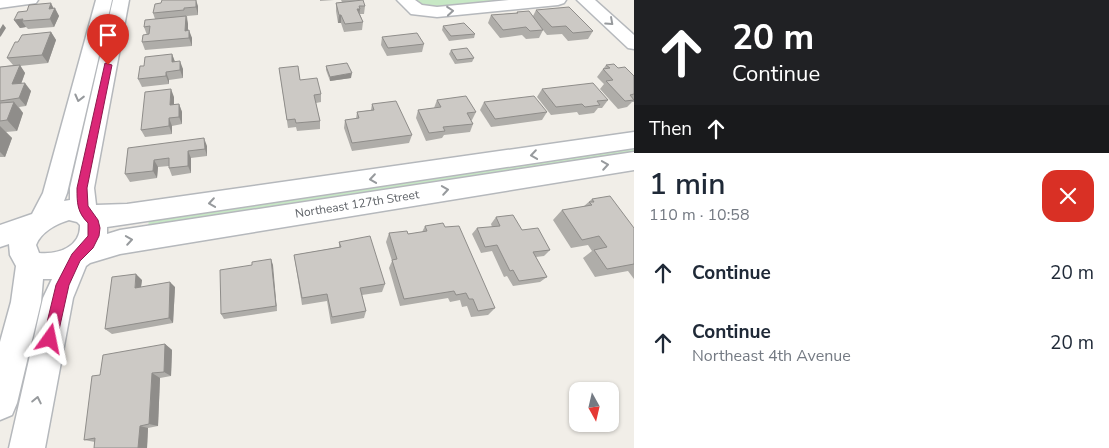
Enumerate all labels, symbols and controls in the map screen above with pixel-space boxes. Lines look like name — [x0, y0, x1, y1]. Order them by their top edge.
one-way arrow — [446, 6, 454, 17]
pin — [87, 14, 129, 65]
text: 20 m — [732, 14, 814, 61]
one-way arrow — [604, 16, 613, 25]
icon: ahead — [649, 20, 714, 85]
icon: arrive — [94, 21, 122, 49]
text: Continue — [732, 59, 820, 89]
one-way arrow — [74, 94, 85, 103]
icon: ahead — [702, 115, 730, 143]
text: Then — [649, 116, 692, 142]
one-way arrow — [529, 149, 537, 160]
one-way arrow — [601, 161, 610, 171]
text: 1 min — [649, 164, 725, 205]
button: close — [1042, 170, 1094, 222]
one-way arrow — [369, 173, 377, 184]
street label: Northeast 127th Street — [294, 186, 421, 222]
one-way arrow — [441, 186, 449, 196]
one-way arrow — [208, 197, 217, 207]
text: 110 m · 10:58 — [649, 204, 750, 226]
one-way arrow — [124, 236, 133, 246]
icon: ahead — [649, 259, 677, 287]
text: Continue — [692, 260, 771, 286]
text: 20 m — [1050, 260, 1094, 286]
position arrow — [23, 312, 75, 364]
text: Continue — [692, 319, 771, 345]
icon: ahead — [649, 329, 677, 357]
text: 20 m — [1050, 330, 1094, 356]
text: Northeast 4th Avenue — [692, 345, 851, 367]
north arrow — [569, 382, 619, 432]
map controls — [569, 382, 619, 432]
one-way arrow — [31, 396, 42, 405]

